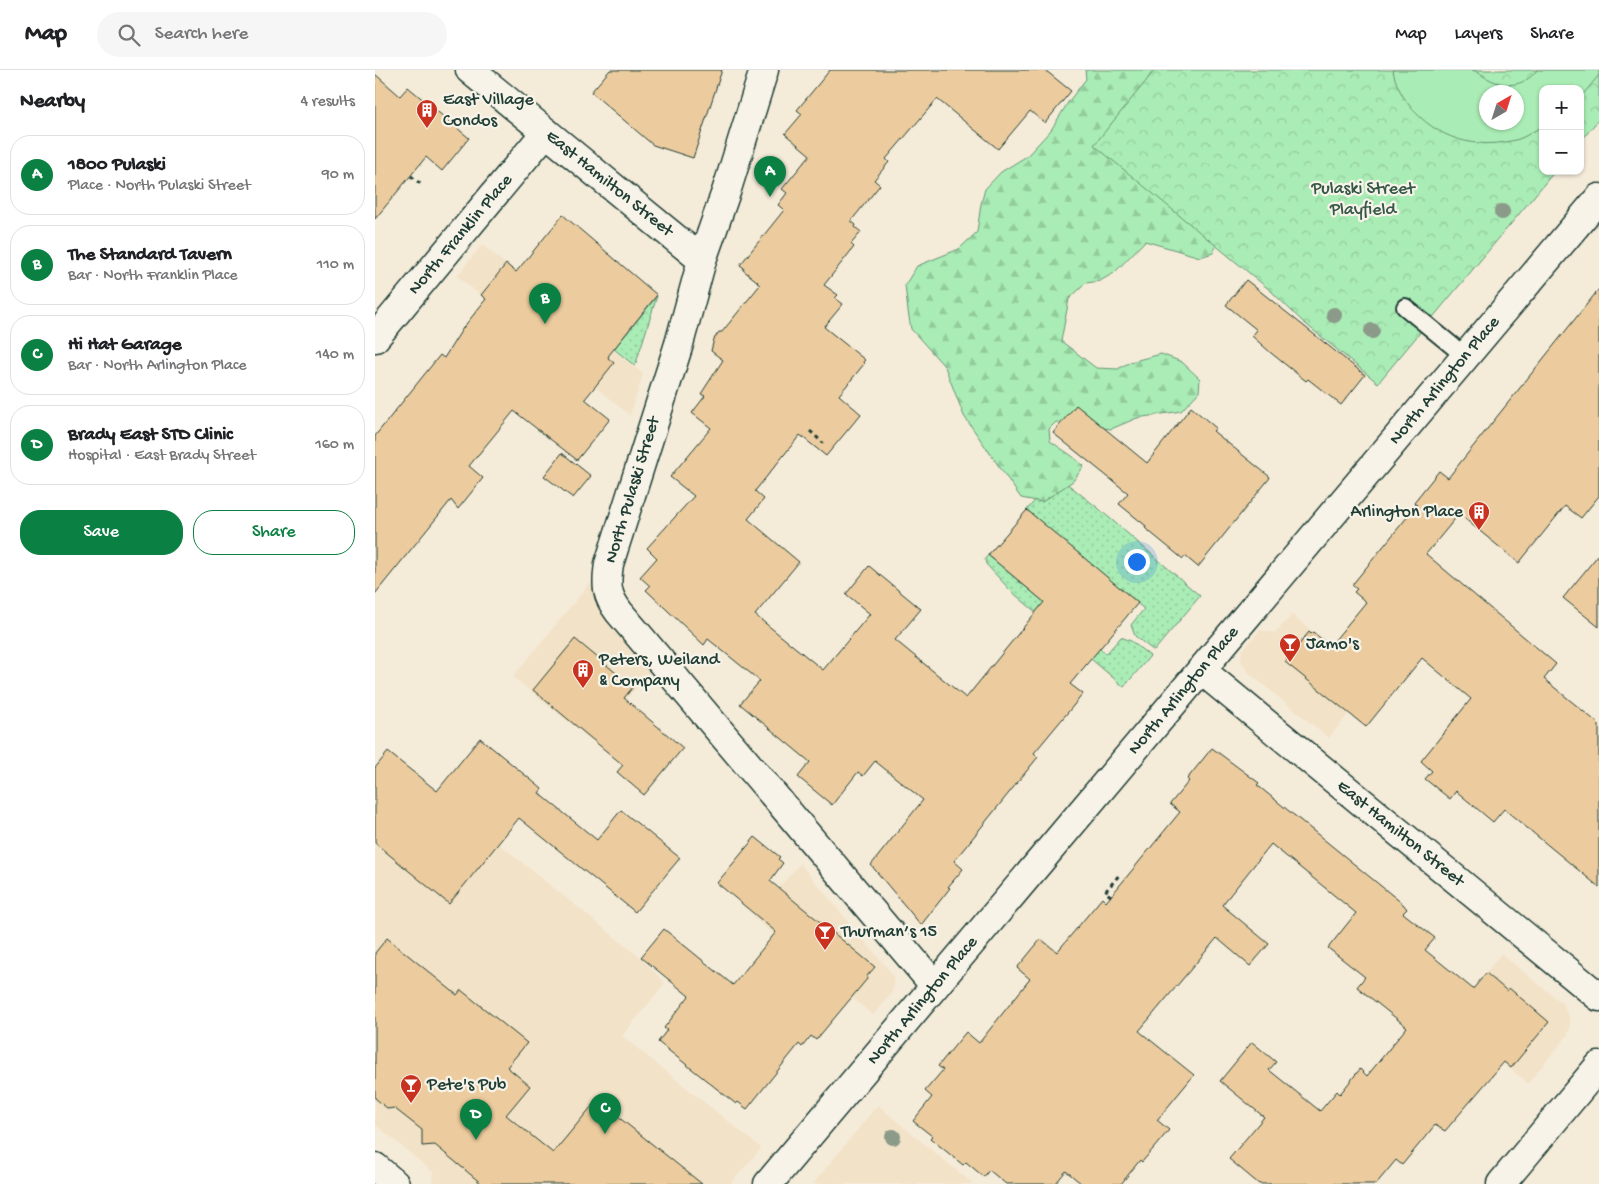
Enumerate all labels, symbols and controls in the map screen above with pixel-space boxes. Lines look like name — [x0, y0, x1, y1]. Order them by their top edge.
search box — [97, 12, 447, 57]
text: Map — [25, 20, 67, 49]
icon: search — [115, 21, 143, 49]
text: Search here — [155, 23, 248, 46]
text: Map — [1395, 24, 1427, 45]
text: Layers — [1455, 24, 1502, 45]
text: Share — [1530, 24, 1574, 45]
north arrow — [1479, 85, 1524, 130]
map controls — [1539, 85, 1584, 175]
button: + — [1539, 85, 1584, 130]
text: Nearby — [20, 90, 85, 115]
place label: East Village Condos — [443, 90, 535, 132]
text: 4 results — [300, 93, 355, 112]
building icon: East Village Condos — [415, 98, 439, 129]
street label: East Hamilton Street — [541, 126, 678, 243]
button: − — [1539, 130, 1584, 175]
text: 1800 Pulaski — [68, 154, 166, 177]
pin: A — [754, 156, 786, 197]
text: A — [32, 166, 42, 185]
text: 90 m — [322, 166, 354, 185]
street label: North Franklin Place — [404, 170, 518, 300]
text: Place · North Pulaski Street — [68, 177, 251, 196]
park label: Pulaski Street Playfield — [1310, 179, 1416, 221]
text: The Standard Tavern — [68, 244, 232, 267]
text: B — [33, 256, 41, 275]
text: 110 m — [317, 256, 354, 275]
text: Bar · North Franklin Place — [68, 267, 237, 286]
pin: B — [529, 283, 561, 324]
street label: North Arlington Place — [1385, 312, 1505, 449]
text: Hi Hat Garage — [68, 334, 182, 357]
text: C — [33, 346, 41, 365]
text: 140 m — [316, 346, 354, 365]
text: Bar · North Arlington Place — [68, 357, 247, 376]
street label: North Pulaski Street — [601, 413, 666, 566]
text: Brady East STD Clinic — [68, 424, 233, 447]
text: D — [32, 436, 42, 455]
text: 160 m — [315, 436, 354, 455]
text: Hospital · East Brady Street — [68, 447, 256, 466]
building icon: Arlington Place — [1467, 500, 1491, 531]
place label: Arlington Place — [1351, 502, 1464, 523]
button: Save — [20, 510, 183, 555]
button: Share — [193, 510, 355, 555]
your location — [1124, 549, 1150, 575]
street label: North Arlington Place — [1124, 622, 1244, 759]
bar icon: Jamo's — [1278, 632, 1302, 663]
place label: Jamo's — [1306, 634, 1360, 655]
place label: Peters, Weiland & Company — [598, 650, 721, 692]
building icon: Peters, Weiland & Company — [571, 658, 595, 689]
street label: East Hamilton Street — [1332, 776, 1469, 893]
bar icon: Thurman’s 15 — [813, 920, 837, 951]
place label: Thurman’s 15 — [840, 922, 937, 943]
street label: North Arlington Place — [863, 932, 983, 1069]
bar icon: Pete's Pub — [399, 1073, 423, 1104]
place label: Pete's Pub — [426, 1075, 507, 1096]
pin: C — [589, 1093, 621, 1134]
pin: D — [460, 1099, 492, 1140]

